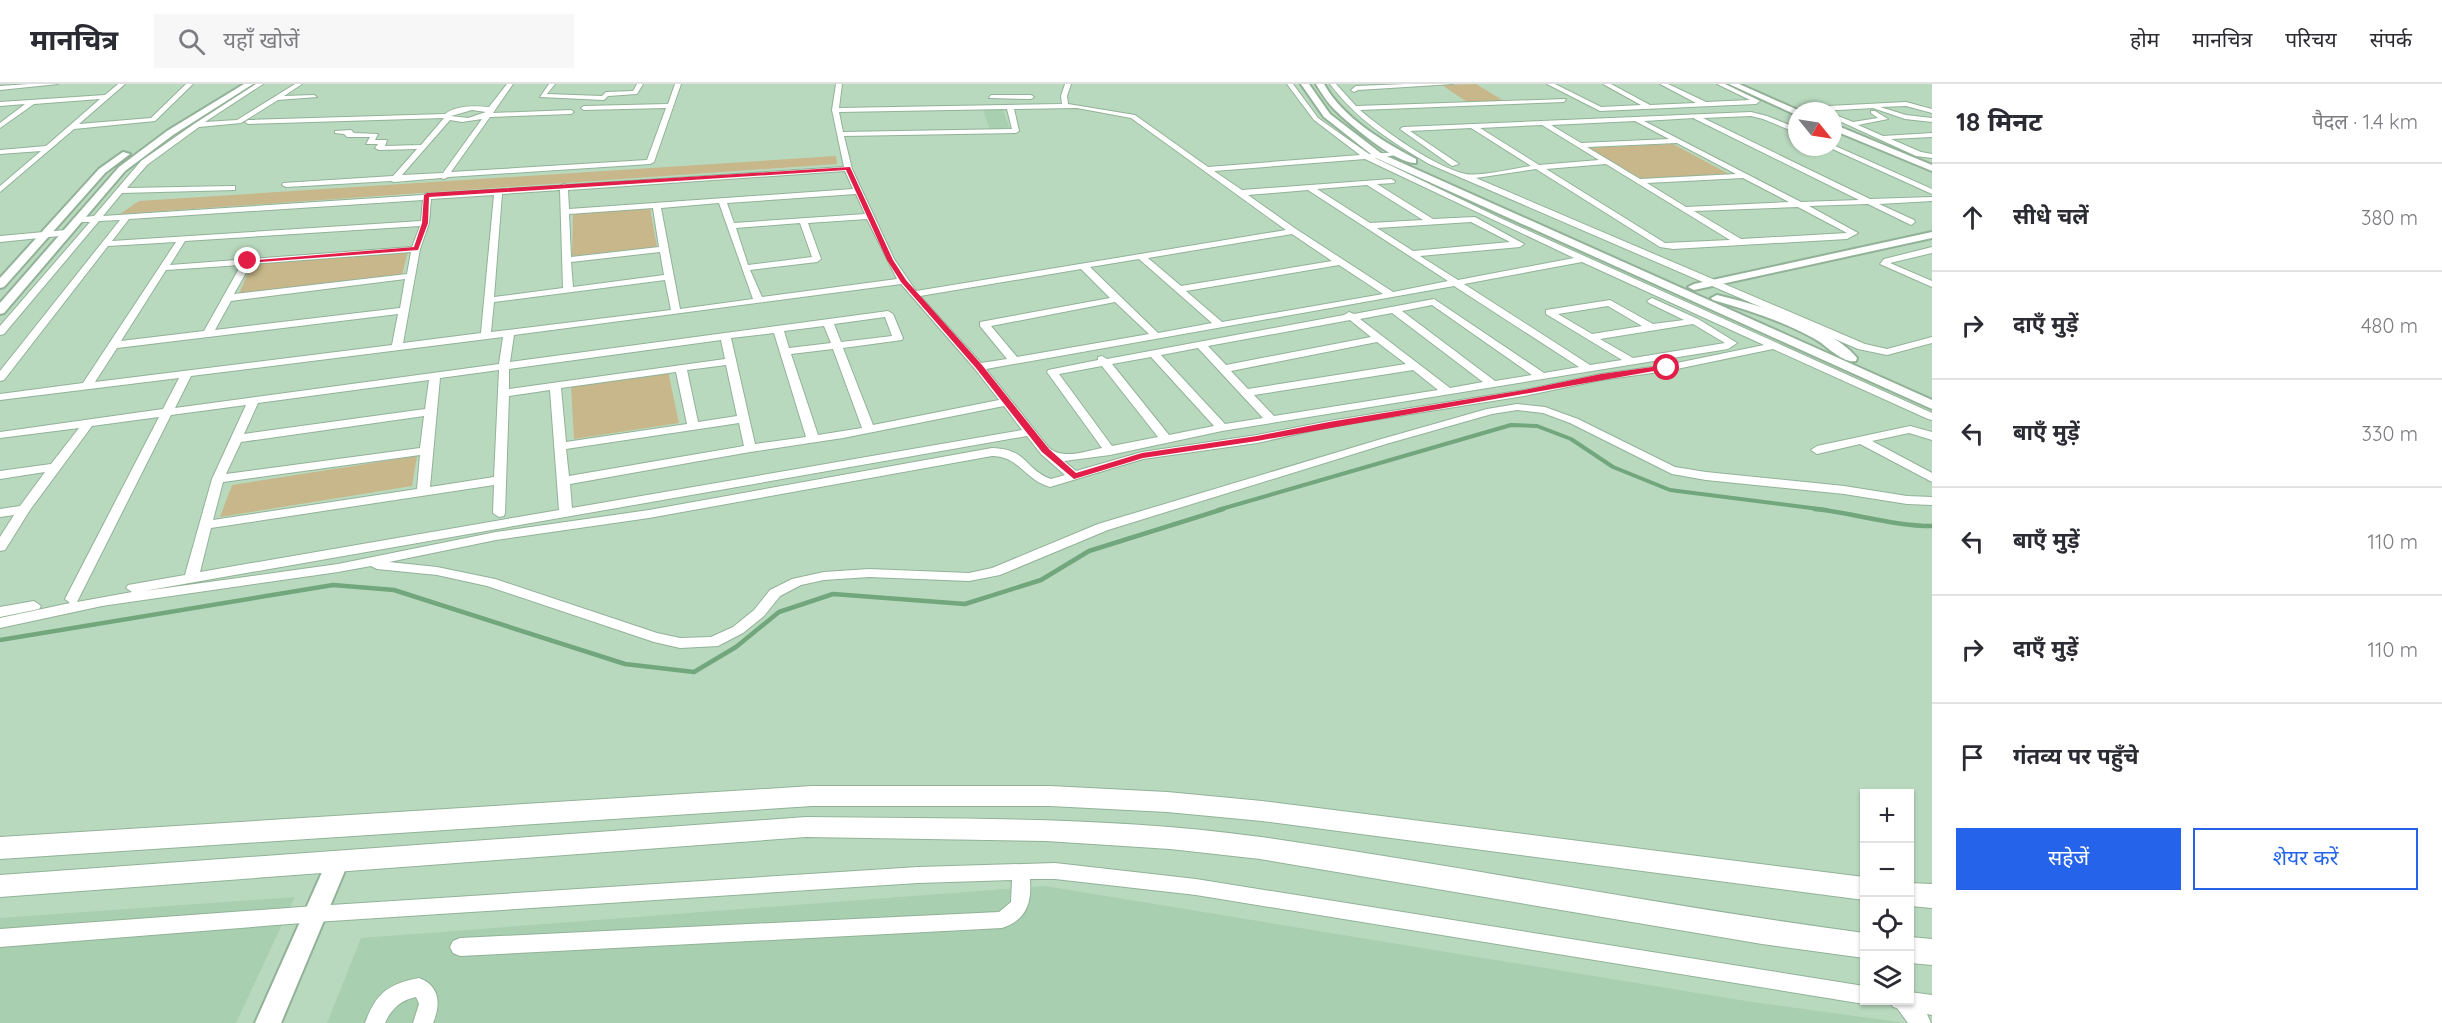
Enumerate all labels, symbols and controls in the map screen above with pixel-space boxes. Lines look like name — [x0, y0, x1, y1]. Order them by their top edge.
search box — [154, 14, 574, 68]
text: मानचित्र — [30, 22, 118, 57]
icon: search — [175, 25, 208, 58]
text: यहाँ खोजें — [223, 26, 299, 54]
text: होम — [2130, 26, 2159, 52]
text: मानचित्र — [2192, 26, 2252, 52]
text: परिचय — [2285, 26, 2337, 52]
text: संपर्क — [2370, 26, 2412, 52]
north arrow — [1788, 102, 1842, 156]
text: 18 मिनट — [1956, 105, 2042, 138]
text: पैदल · 1.4 km — [2312, 109, 2418, 134]
icon: ahead — [1956, 201, 1989, 234]
text: सीधे चलें — [2013, 202, 2089, 230]
text: 380 m — [2361, 205, 2418, 230]
route end — [234, 247, 260, 273]
icon: right — [1956, 309, 1989, 342]
text: दाएँ मुड़ें — [2013, 310, 2078, 338]
text: 480 m — [2361, 313, 2418, 338]
route start — [1653, 354, 1679, 380]
icon: left — [1956, 417, 1989, 450]
text: बाएँ मुड़ें — [2013, 418, 2079, 446]
text: 330 m — [2361, 421, 2418, 446]
icon: left — [1956, 525, 1989, 558]
text: बाएँ मुड़ें — [2013, 526, 2079, 554]
text: 110 m — [2368, 529, 2418, 554]
icon: right — [1956, 633, 1989, 666]
text: दाएँ मुड़ें — [2013, 634, 2078, 662]
text: 110 m — [2368, 637, 2418, 662]
icon: arrive — [1956, 741, 1989, 774]
text: गंतव्य पर पहुँचे — [2013, 742, 2138, 770]
map controls — [1860, 789, 1914, 1005]
button: + — [1860, 789, 1914, 843]
button: सहेजें — [1956, 828, 2181, 890]
button: शेयर करें — [2193, 828, 2418, 890]
button: − — [1860, 843, 1914, 897]
button: locate — [1860, 897, 1914, 951]
button: layers — [1860, 951, 1914, 1005]

